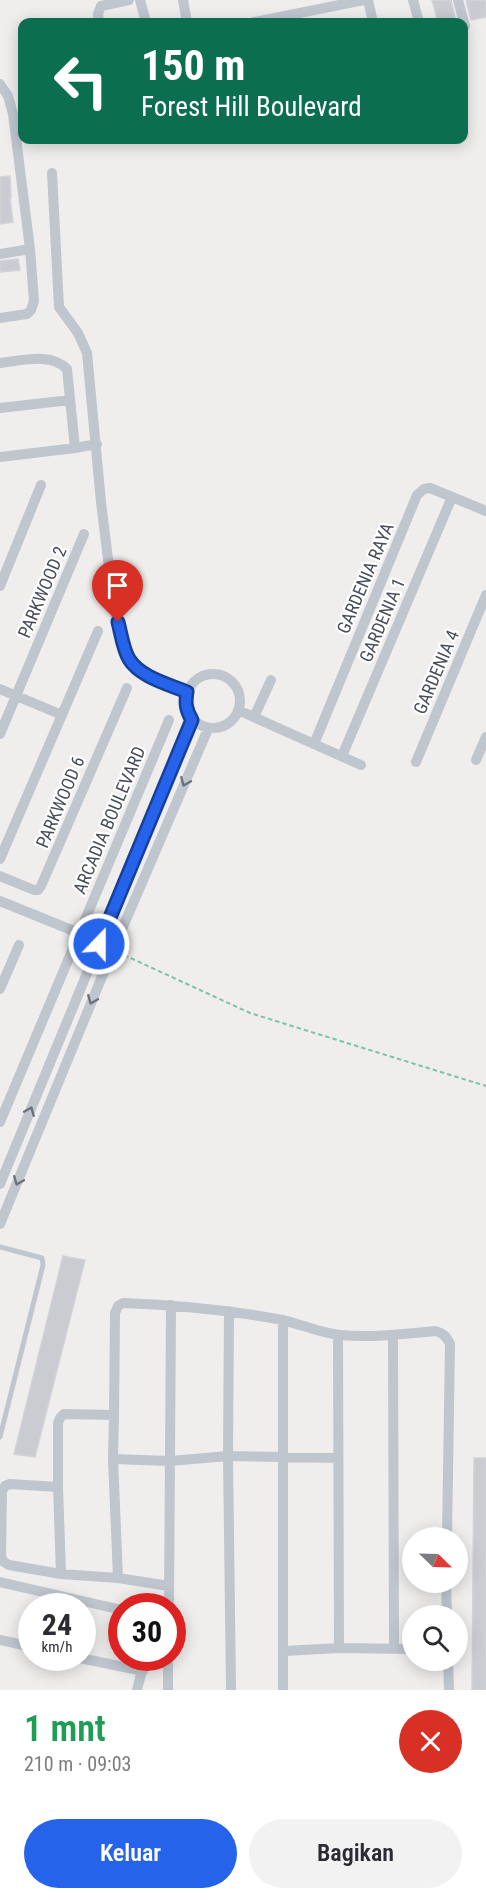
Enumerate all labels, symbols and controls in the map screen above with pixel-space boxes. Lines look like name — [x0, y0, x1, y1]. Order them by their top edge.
text: 150 m — [141, 41, 246, 90]
icon: left — [42, 42, 120, 120]
text: Forest Hill Boulevard — [141, 91, 362, 123]
street label: GARDENIA RAYA — [332, 519, 398, 637]
street label: PARKWOOD 2 — [13, 543, 71, 641]
pin — [92, 560, 143, 622]
icon: arrive — [101, 569, 134, 602]
street label: GARDENIA 1 — [355, 575, 409, 665]
street label: GARDENIA 4 — [409, 627, 463, 717]
street label: ARCADIA BOULEVARD — [68, 743, 150, 897]
street label: PARKWOOD 6 — [31, 753, 89, 851]
one-way arrow — [180, 776, 192, 787]
position arrow — [67, 912, 131, 976]
one-way arrow — [87, 994, 99, 1005]
one-way arrow — [23, 1106, 35, 1117]
one-way arrow — [13, 1174, 25, 1185]
north arrow — [402, 1527, 468, 1593]
map controls — [402, 1527, 468, 1671]
speed limit sign: 30 — [108, 1593, 186, 1671]
button: search — [402, 1605, 468, 1671]
text: 24 — [42, 1607, 72, 1642]
text: km/h — [42, 1638, 72, 1656]
text: 1 mnt — [24, 1708, 106, 1750]
button: close — [399, 1710, 462, 1773]
text: 210 m · 09:03 — [24, 1752, 131, 1776]
button: Keluar — [24, 1819, 237, 1888]
button: Bagikan — [249, 1819, 462, 1888]

